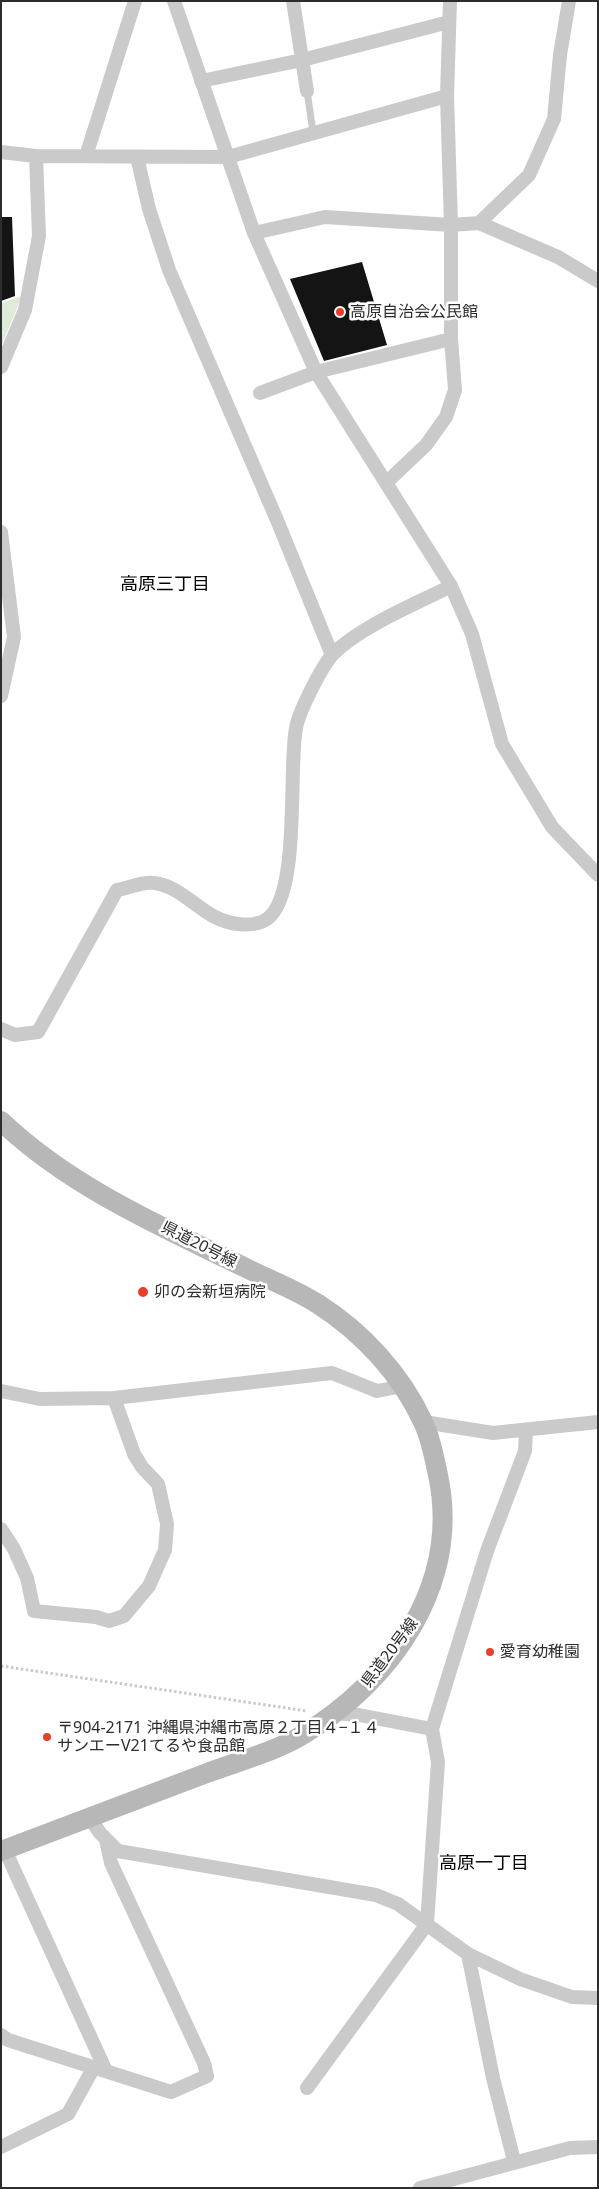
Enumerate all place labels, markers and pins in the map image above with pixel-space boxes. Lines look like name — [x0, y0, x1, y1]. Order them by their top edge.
place label: 高原自治会公民館 — [350, 302, 478, 322]
marker: 高原自治会公民館 — [334, 306, 346, 318]
place label: 卯の会新垣病院 — [154, 1282, 266, 1302]
marker: 卯の会新垣病院 — [136, 1285, 150, 1299]
place label: 愛育幼稚園 — [500, 1642, 580, 1662]
marker: 愛育幼稚園 — [484, 1646, 496, 1658]
place label: 〒904-2171 沖縄県沖縄市高原２丁目４−１４ サンエーV21てるや食品館 — [57, 1718, 380, 1756]
marker: 〒904-2171 沖縄県沖縄市高原２丁目４−１４ サンエーV21てるや食品館 — [41, 1731, 53, 1743]

